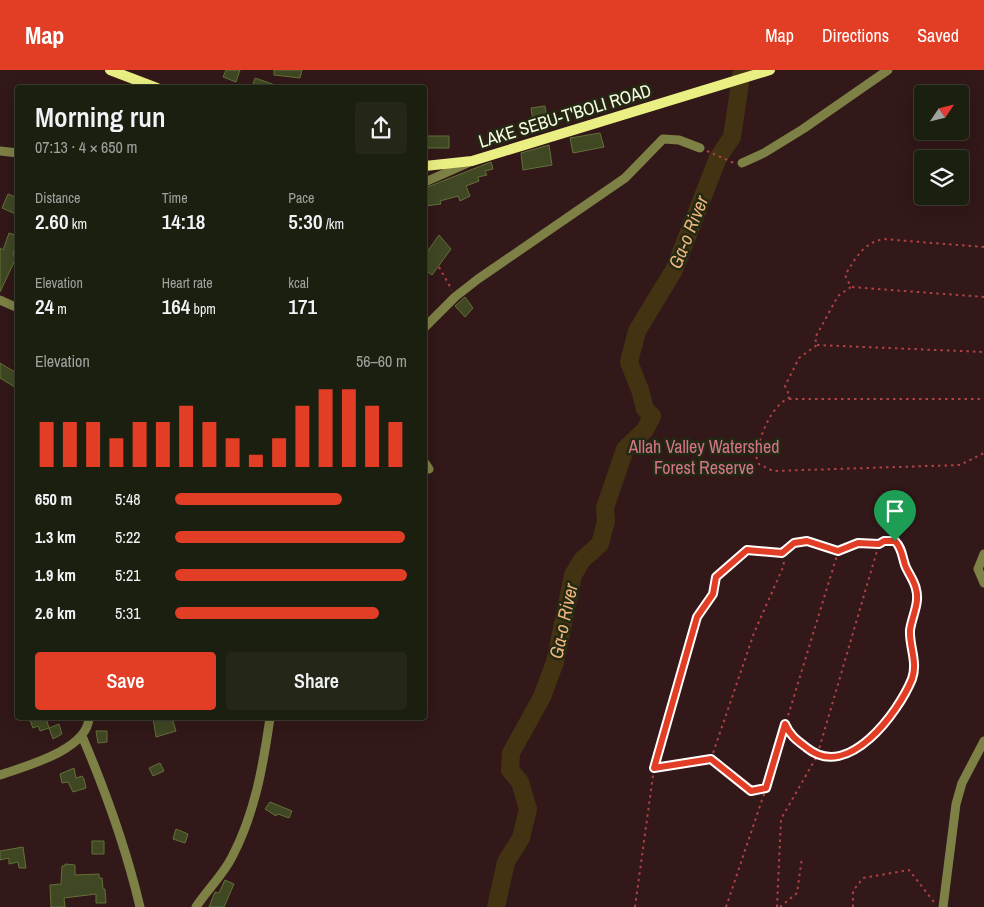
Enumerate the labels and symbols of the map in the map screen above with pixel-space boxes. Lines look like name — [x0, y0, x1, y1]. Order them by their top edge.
street label: LAKE SEBU-T'BOLI ROAD — [476, 77, 654, 154]
north arrow — [914, 85, 969, 140]
water label: Ga-o River — [662, 191, 715, 272]
park label: Allah Valley Watershed Forest Reserve — [628, 434, 779, 480]
pin — [874, 490, 916, 541]
water label: Ga-o River — [542, 580, 584, 661]

